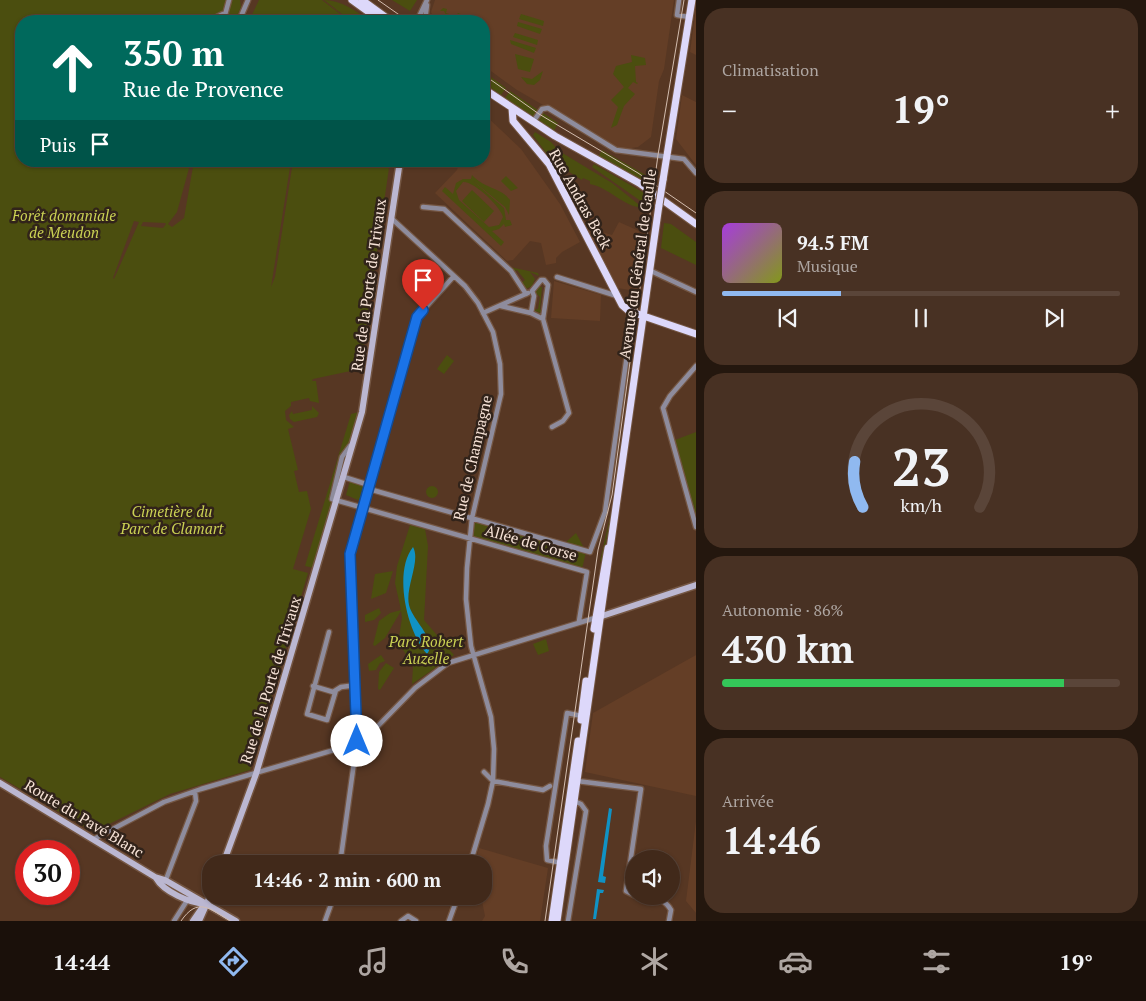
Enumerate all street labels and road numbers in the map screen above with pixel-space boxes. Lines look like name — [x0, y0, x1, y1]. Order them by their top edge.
street label: Rue Andras Beck — [545, 145, 617, 252]
street label: Avenue du Général de Gaulle — [614, 168, 660, 360]
street label: Rue de la Porte de Trivaux — [346, 197, 390, 372]
street label: Rue de Champagne — [448, 393, 496, 523]
street label: Allée de Corse — [483, 519, 580, 565]
street label: Rue de la Porte de Trivaux — [235, 593, 305, 766]
street label: Route du Pavé Blanc — [21, 775, 148, 862]

